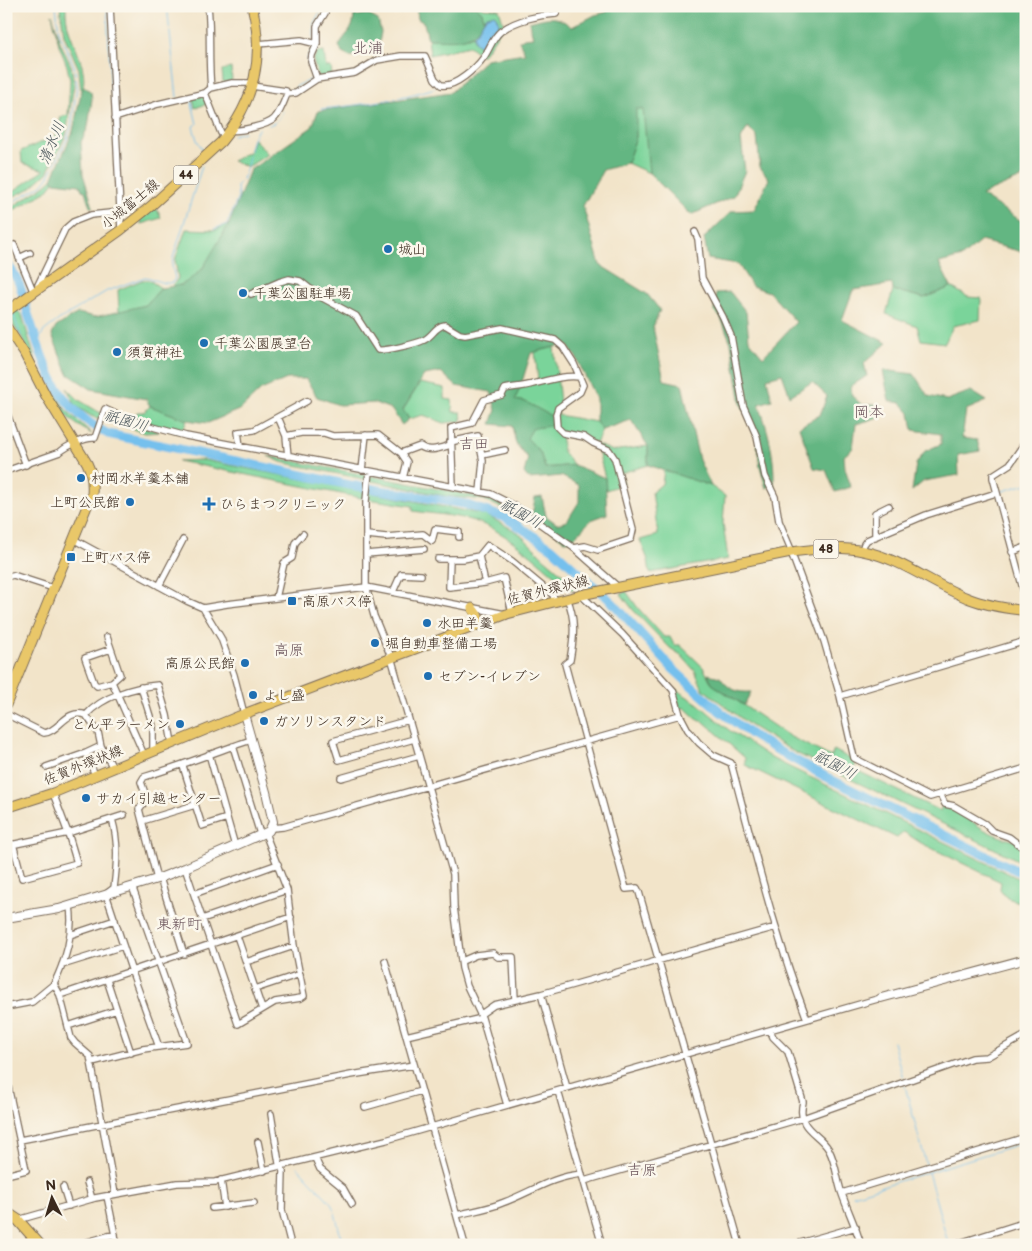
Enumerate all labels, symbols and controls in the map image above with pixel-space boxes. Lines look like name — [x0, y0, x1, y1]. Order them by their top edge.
district label: 北浦 — [353, 39, 383, 58]
water label: 清水川 — [35, 119, 69, 167]
road number: 44 — [174, 166, 198, 184]
street label: 小城富士線 — [97, 175, 163, 233]
place label: 城山 — [398, 241, 426, 258]
marker: 城山 — [382, 243, 394, 255]
place label: 千葉公園駐車場 — [253, 285, 351, 302]
marker: 千葉公園駐車場 — [237, 287, 249, 299]
place label: 千葉公園展望台 — [214, 335, 312, 352]
marker: 千葉公園展望台 — [198, 337, 210, 349]
place label: 須賀神社 — [127, 344, 183, 361]
marker: 須賀神社 — [111, 346, 123, 358]
district label: 岡本 — [854, 403, 884, 422]
water label: 祇園川 — [102, 406, 150, 436]
district label: 吉田 — [459, 435, 489, 454]
place label: 村岡水羊羹本舗 — [91, 470, 189, 487]
marker: 村岡水羊羹本舗 — [75, 472, 87, 484]
place label: 上町公民館 — [50, 494, 120, 511]
water label: 祇園川 — [497, 495, 545, 533]
marker: 上町公民館 — [124, 496, 136, 508]
place label: ひらまつクリニック — [220, 496, 346, 513]
marker: ひらまつクリニック — [202, 497, 216, 511]
road number: 48 — [814, 540, 838, 558]
place label: 上町バス停 — [81, 549, 151, 566]
marker: 上町バス停 — [65, 551, 77, 563]
street label: 佐賀外環状線 — [505, 572, 591, 608]
place label: 高原バス停 — [302, 593, 372, 610]
marker: 高原バス停 — [286, 595, 298, 607]
place label: 水田羊羹 — [437, 615, 493, 632]
marker: 水田羊羹 — [421, 617, 433, 629]
place label: 堀自動車整備工場 — [385, 635, 497, 652]
marker: 堀自動車整備工場 — [369, 637, 381, 649]
district label: 高原 — [274, 641, 304, 660]
place label: 高原公民館 — [165, 655, 235, 672]
marker: 高原公民館 — [239, 657, 251, 669]
place label: セブン-イレブン — [438, 668, 541, 685]
marker: セブン-イレブン — [422, 670, 434, 682]
place label: よし盛 — [263, 687, 305, 704]
marker: よし盛 — [247, 689, 259, 701]
place label: ガソリンスタンド — [274, 713, 386, 730]
marker: ガソリンスタンド — [258, 715, 270, 727]
place label: とん平ラーメン — [72, 716, 170, 733]
marker: とん平ラーメン — [174, 718, 186, 730]
street label: 佐賀外環状線 — [41, 741, 125, 789]
water label: 祇園川 — [811, 746, 859, 784]
place label: サカイ引越センター — [96, 790, 221, 807]
marker: サカイ引越センター — [80, 792, 92, 804]
district label: 東新町 — [156, 915, 202, 934]
district label: 吉原 — [627, 1161, 657, 1180]
north arrow — [28, 1174, 78, 1224]
text: N — [45, 1177, 57, 1194]

